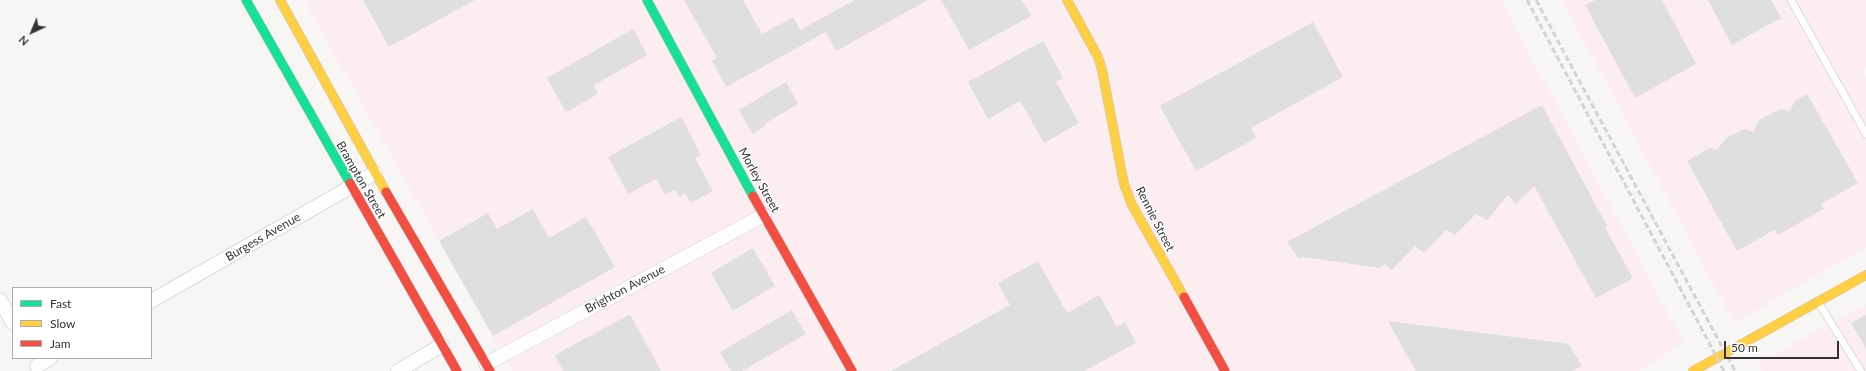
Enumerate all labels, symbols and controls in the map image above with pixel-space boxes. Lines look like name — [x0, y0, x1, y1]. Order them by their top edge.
north arrow — [12, 12, 52, 52]
text: N — [16, 33, 31, 49]
street label: Brampton Street — [333, 139, 389, 221]
street label: Morley Street — [735, 145, 783, 215]
street label: Rennie Street — [1133, 184, 1177, 254]
street label: Burgess Avenue — [223, 210, 303, 264]
street label: Brighton Avenue — [583, 262, 667, 316]
legend — [12, 287, 152, 359]
text: Fast — [50, 296, 71, 311]
text: Slow — [50, 316, 75, 331]
scale bar — [1726, 333, 1841, 359]
text: Jam — [50, 336, 71, 351]
text: 50 m — [1731, 340, 1758, 355]

